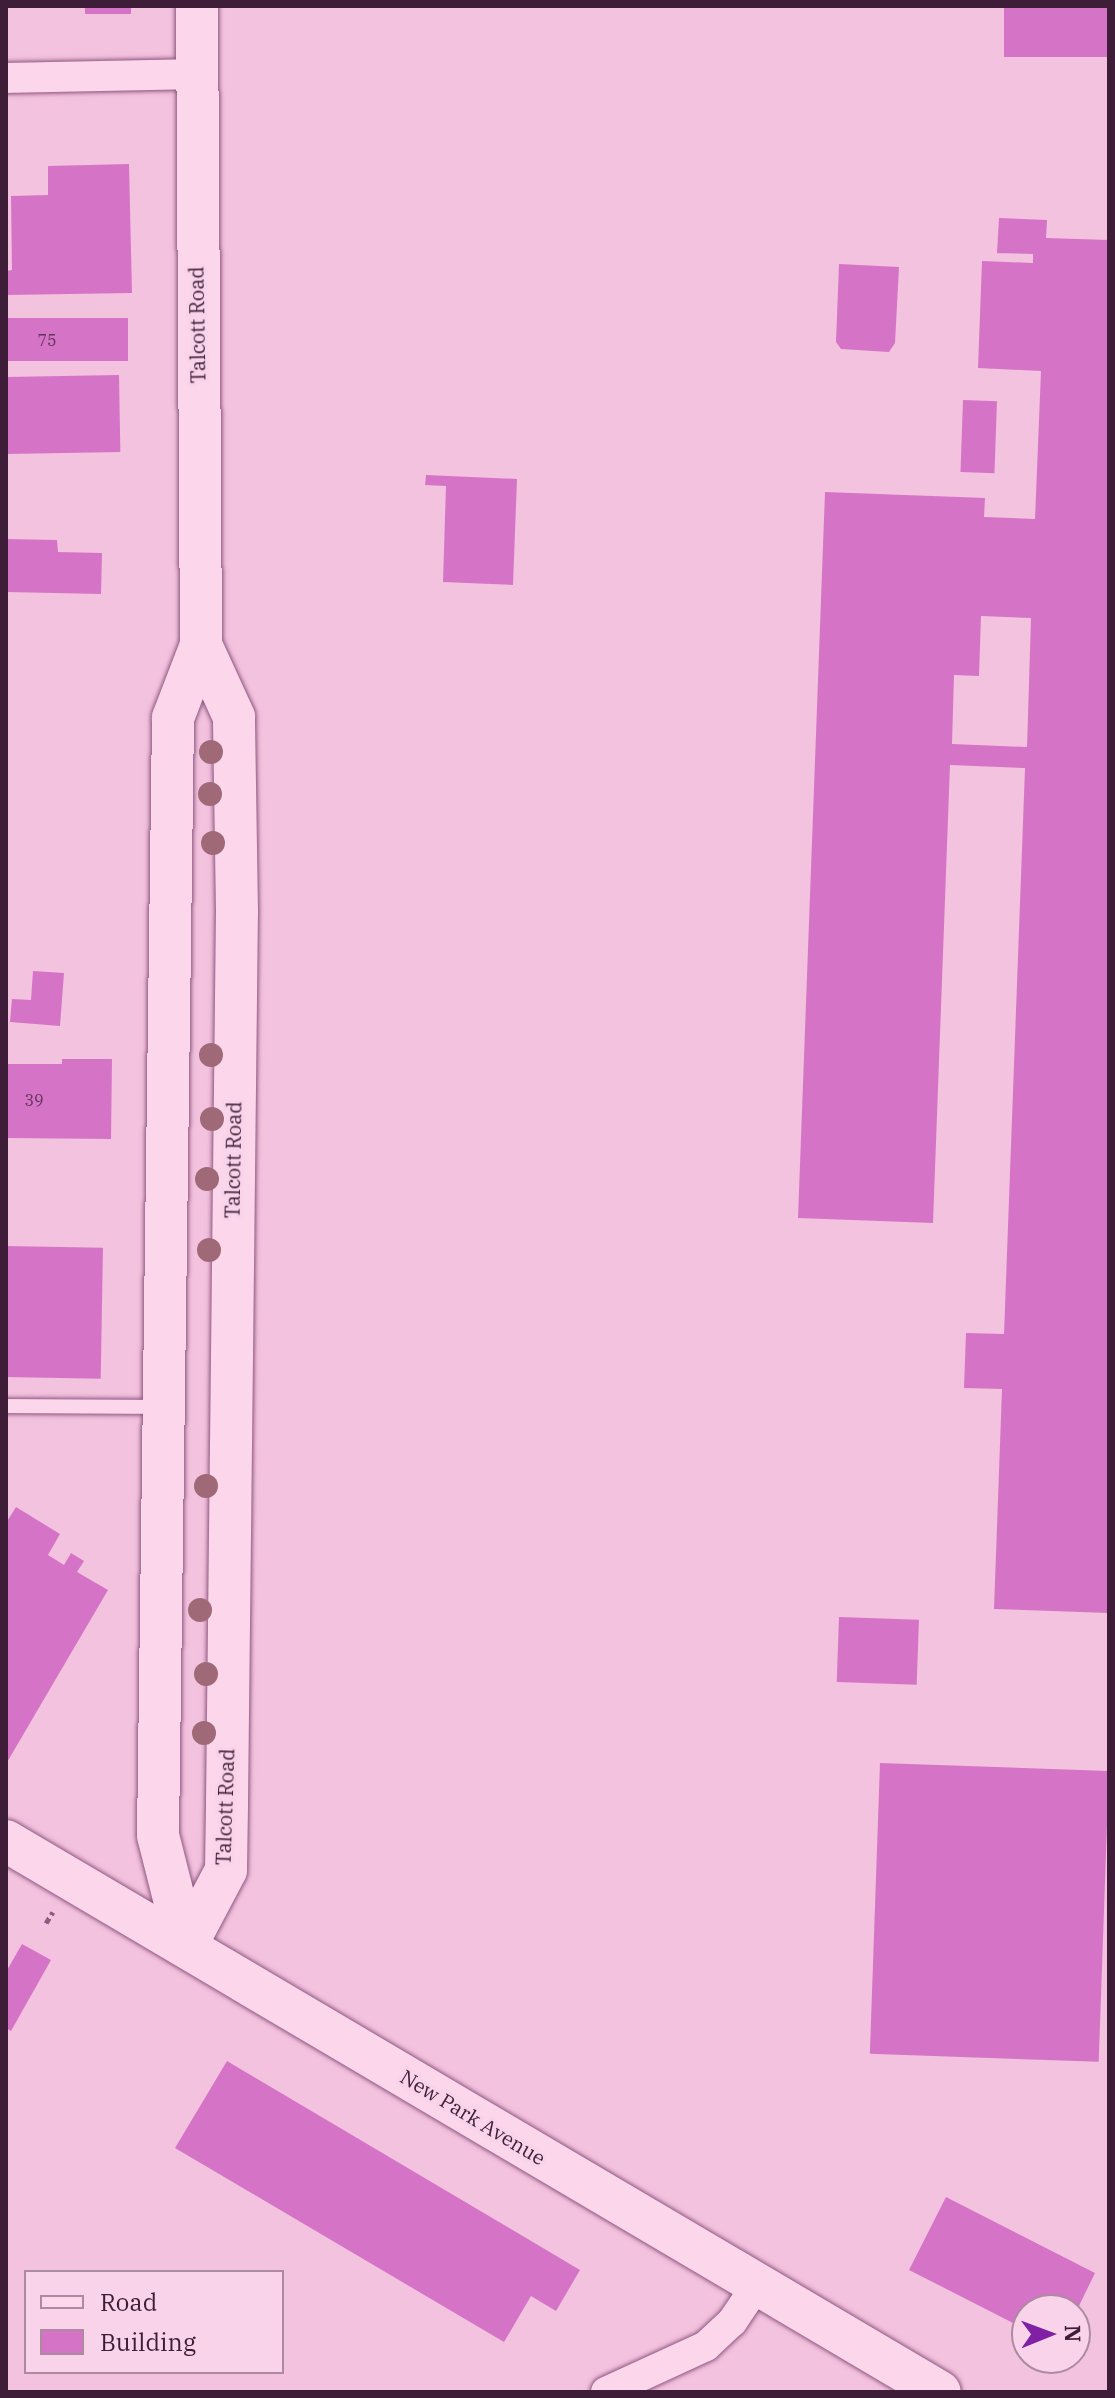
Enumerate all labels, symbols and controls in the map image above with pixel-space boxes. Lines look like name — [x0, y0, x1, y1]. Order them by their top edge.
street label: Talcott Road — [184, 266, 210, 384]
house number: 75 — [37, 330, 57, 350]
house number: 39 — [24, 1090, 44, 1110]
street label: Talcott Road — [220, 1101, 246, 1219]
street label: Talcott Road — [211, 1748, 239, 1866]
street label: New Park Avenue — [396, 2064, 550, 2170]
legend — [24, 2270, 284, 2374]
text: Road — [100, 2286, 157, 2318]
north arrow — [1011, 2294, 1091, 2374]
text: N — [1059, 2325, 1088, 2343]
text: Building — [100, 2326, 196, 2358]

